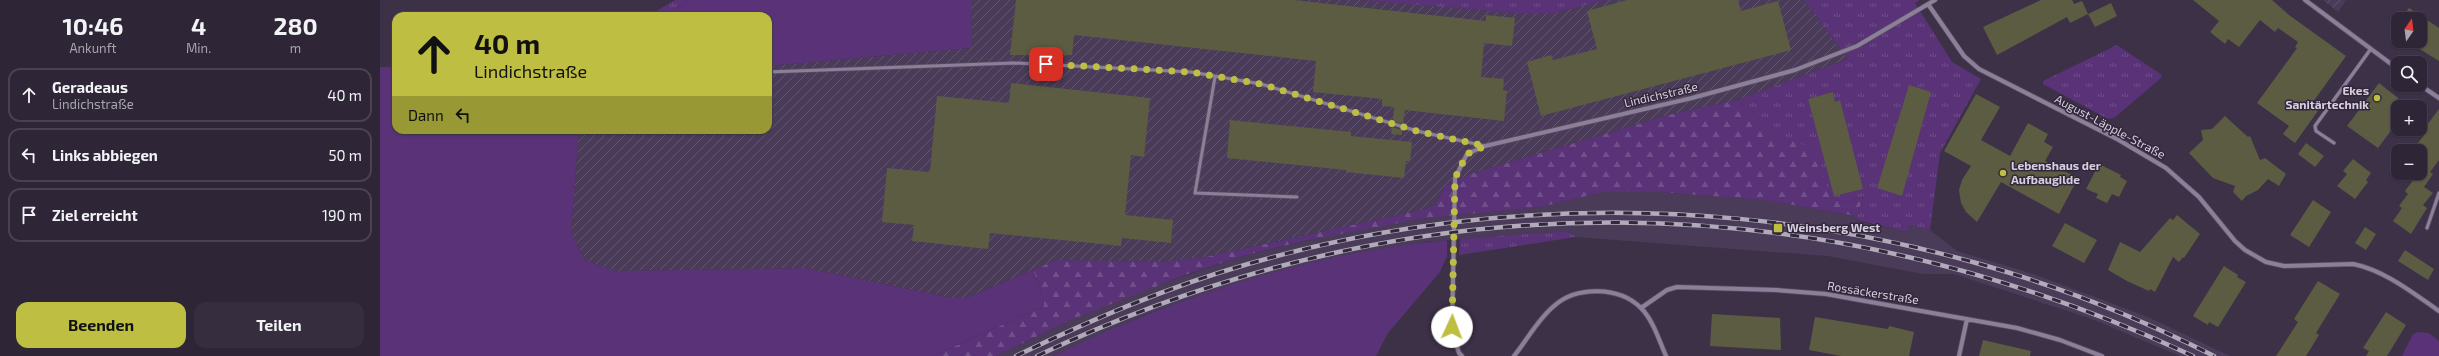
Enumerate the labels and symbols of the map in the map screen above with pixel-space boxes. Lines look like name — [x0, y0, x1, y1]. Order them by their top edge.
north arrow — [2391, 12, 2427, 48]
pin — [1029, 47, 1063, 81]
street label: Lindichstraße — [1622, 79, 1699, 109]
place label: Ekes Sanitärtechnik — [2285, 83, 2369, 111]
street label: August-Läpple-Straße — [2053, 91, 2168, 161]
marker: Ekes Sanitärtechnik — [2372, 93, 2382, 103]
place label: Lebenshaus der Aufbaugilde — [2011, 158, 2101, 186]
marker: Lebenshaus der Aufbaugilde — [1998, 168, 2008, 178]
place label: Weinsberg West — [1787, 220, 1880, 234]
marker: Weinsberg West — [1772, 222, 1784, 234]
street label: Rossäckerstraße — [1826, 278, 1920, 306]
position arrow — [1431, 306, 1473, 348]

